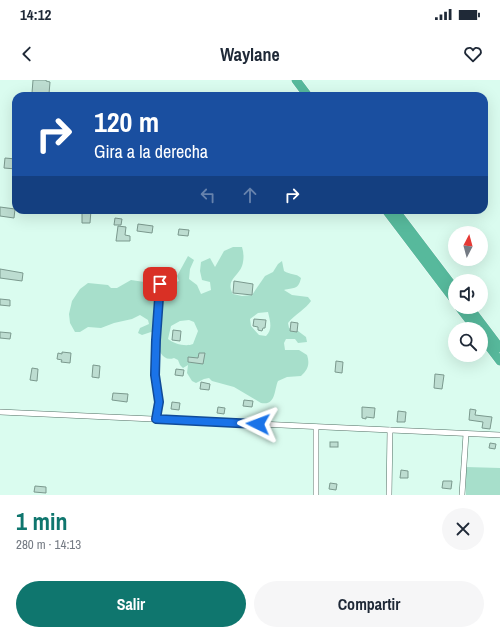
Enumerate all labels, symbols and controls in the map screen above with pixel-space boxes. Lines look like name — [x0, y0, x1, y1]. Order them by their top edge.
text: 14:12 — [20, 4, 51, 25]
text: Waylane — [220, 42, 280, 67]
icon: back — [16, 43, 38, 65]
icon: heart — [462, 43, 484, 65]
text: 120 m — [94, 103, 159, 141]
icon: right — [28, 108, 80, 160]
text: Gira a la derecha — [94, 139, 208, 164]
icon: left — [197, 184, 219, 206]
icon: ahead — [239, 184, 261, 206]
icon: right — [281, 184, 303, 206]
north arrow — [448, 226, 488, 266]
map controls — [448, 226, 488, 362]
pin — [143, 267, 177, 301]
icon: arrive — [149, 273, 171, 295]
button: sound — [448, 274, 488, 314]
button: search — [448, 322, 488, 362]
position arrow — [237, 403, 279, 445]
text: 1 min — [16, 505, 67, 537]
button: close — [442, 508, 484, 550]
text: 280 m · 14:13 — [16, 536, 81, 553]
button: Salir — [16, 581, 246, 627]
button: Compartir — [254, 581, 484, 627]

